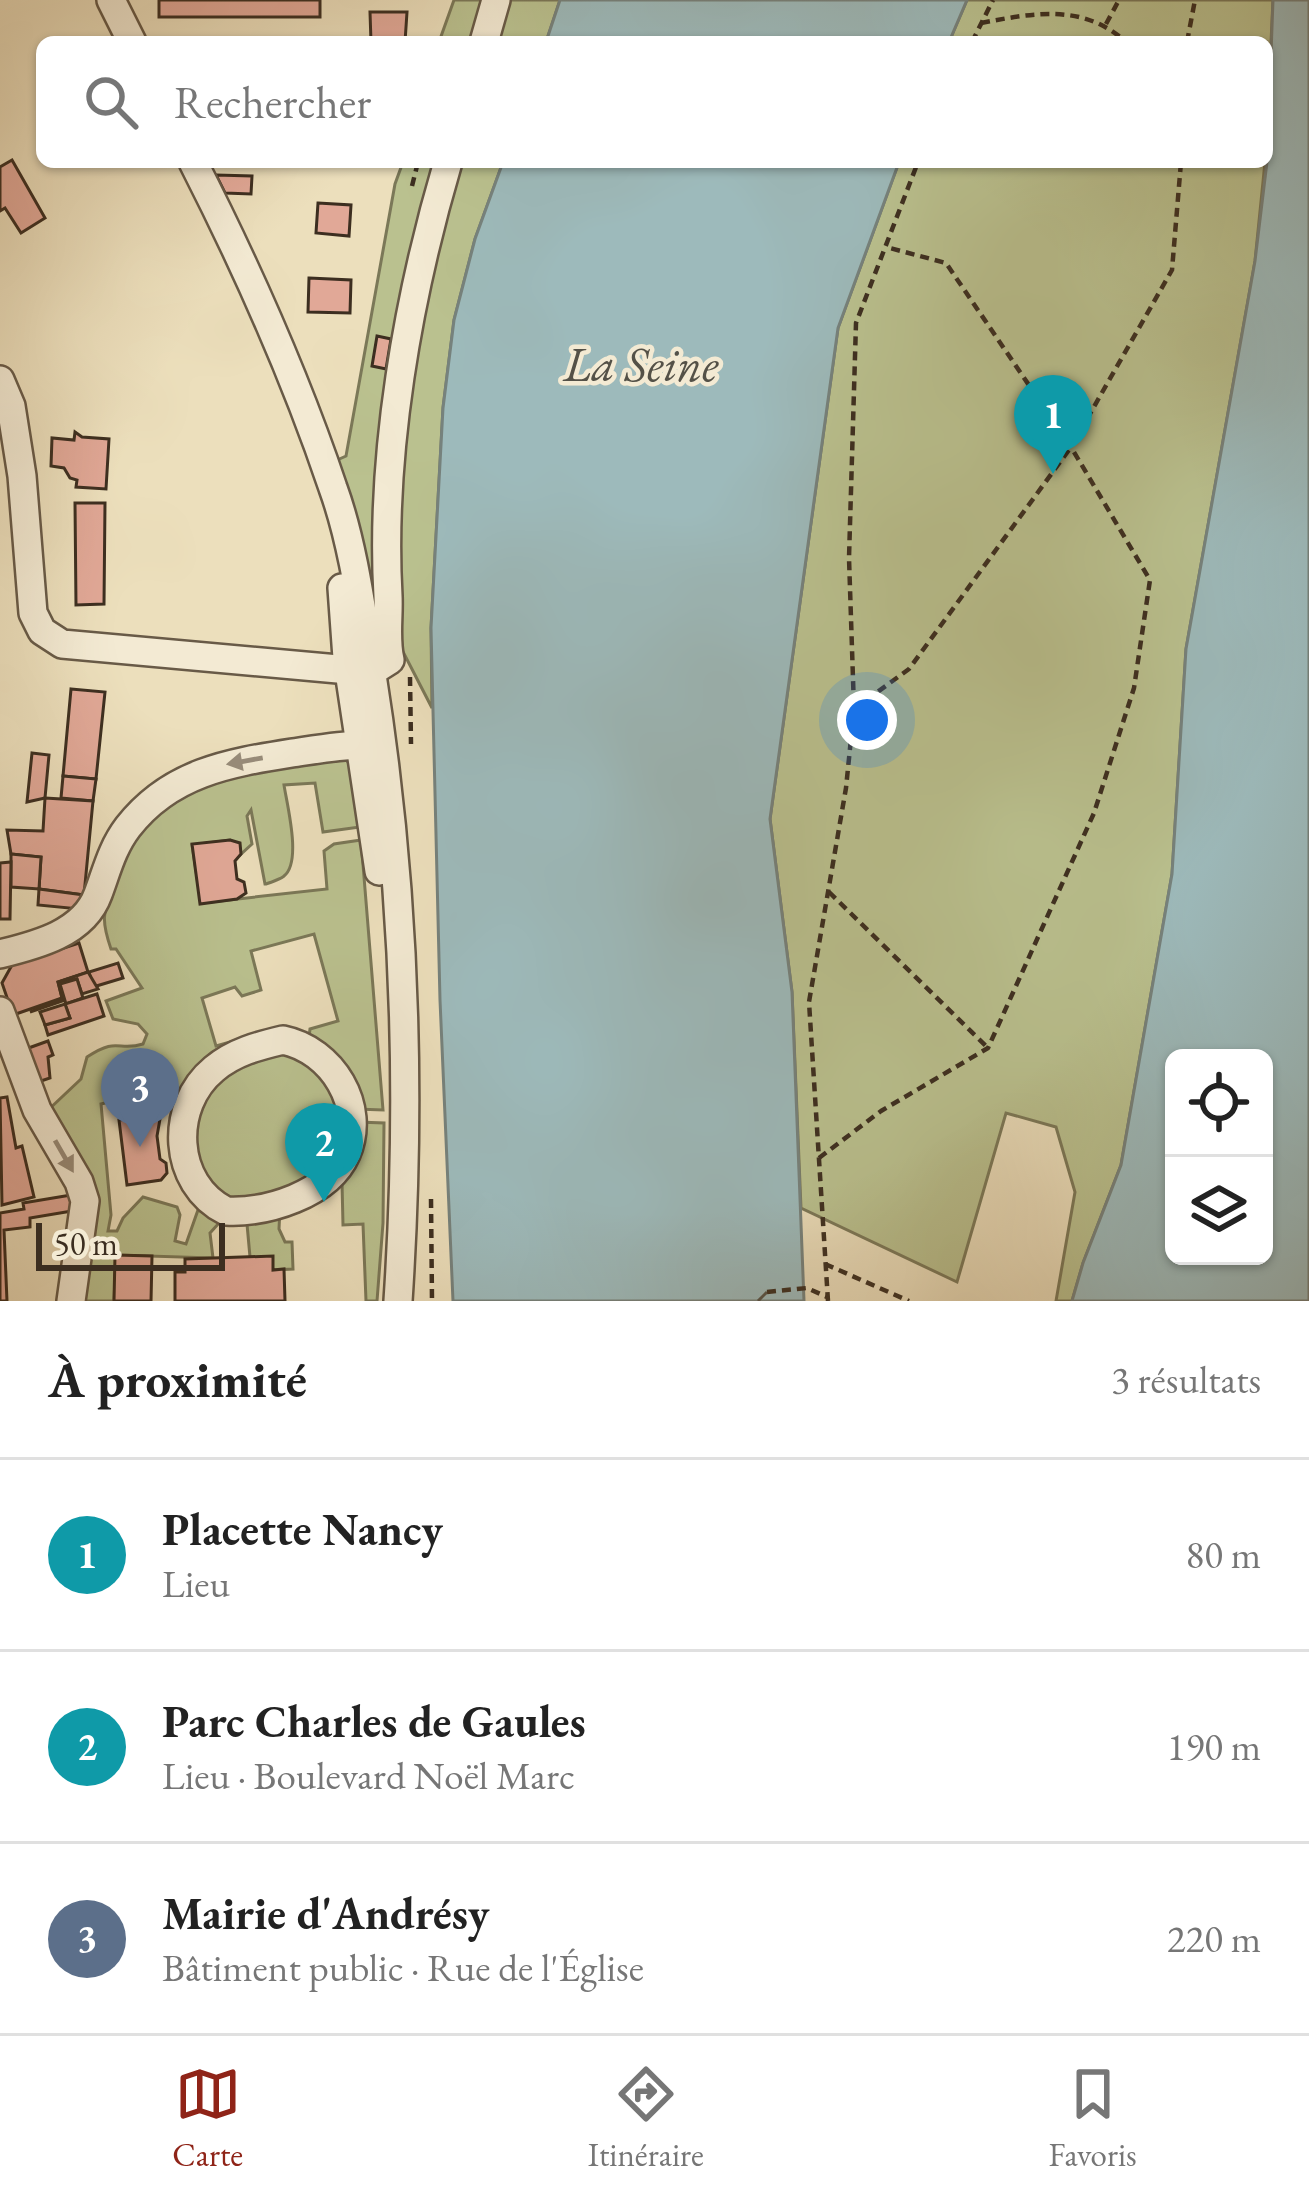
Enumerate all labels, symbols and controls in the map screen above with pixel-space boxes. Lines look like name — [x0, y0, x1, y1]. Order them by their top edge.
search box — [36, 36, 1273, 168]
icon: search — [78, 69, 144, 135]
text: Rechercher — [174, 73, 371, 131]
water label: La Seine — [563, 333, 719, 395]
pin: 1 — [1014, 375, 1092, 474]
your location — [837, 690, 897, 750]
one-way arrow — [225, 752, 263, 770]
pin: 3 — [101, 1048, 179, 1147]
map controls — [1165, 1049, 1273, 1265]
button: locate — [1165, 1049, 1273, 1157]
pin: 2 — [285, 1103, 363, 1202]
one-way arrow — [53, 1140, 74, 1173]
button: layers — [1165, 1157, 1273, 1265]
scale bar — [36, 1217, 225, 1270]
text: 50 m — [54, 1222, 118, 1265]
text: À proximité — [48, 1346, 307, 1412]
text: 3 résultats — [1111, 1354, 1261, 1405]
text: Placette Nancy — [162, 1500, 443, 1558]
text: 1 — [77, 1529, 97, 1580]
text: 80 m — [1185, 1529, 1261, 1580]
text: Lieu — [162, 1558, 230, 1609]
text: Parc Charles de Gaules — [162, 1692, 586, 1750]
text: 2 — [77, 1721, 97, 1772]
text: 190 m — [1167, 1721, 1261, 1772]
text: Lieu · Boulevard Noël Marc — [162, 1750, 575, 1801]
text: Mairie d'Andrésy — [162, 1884, 489, 1942]
text: 3 — [77, 1913, 97, 1964]
text: 220 m — [1167, 1913, 1261, 1964]
text: Bâtiment public · Rue de l'Église — [162, 1942, 644, 1993]
tab: Carte — [172, 2061, 243, 2176]
tab: Itinéraire — [588, 2061, 704, 2176]
tab: Favoris — [1049, 2061, 1137, 2176]

